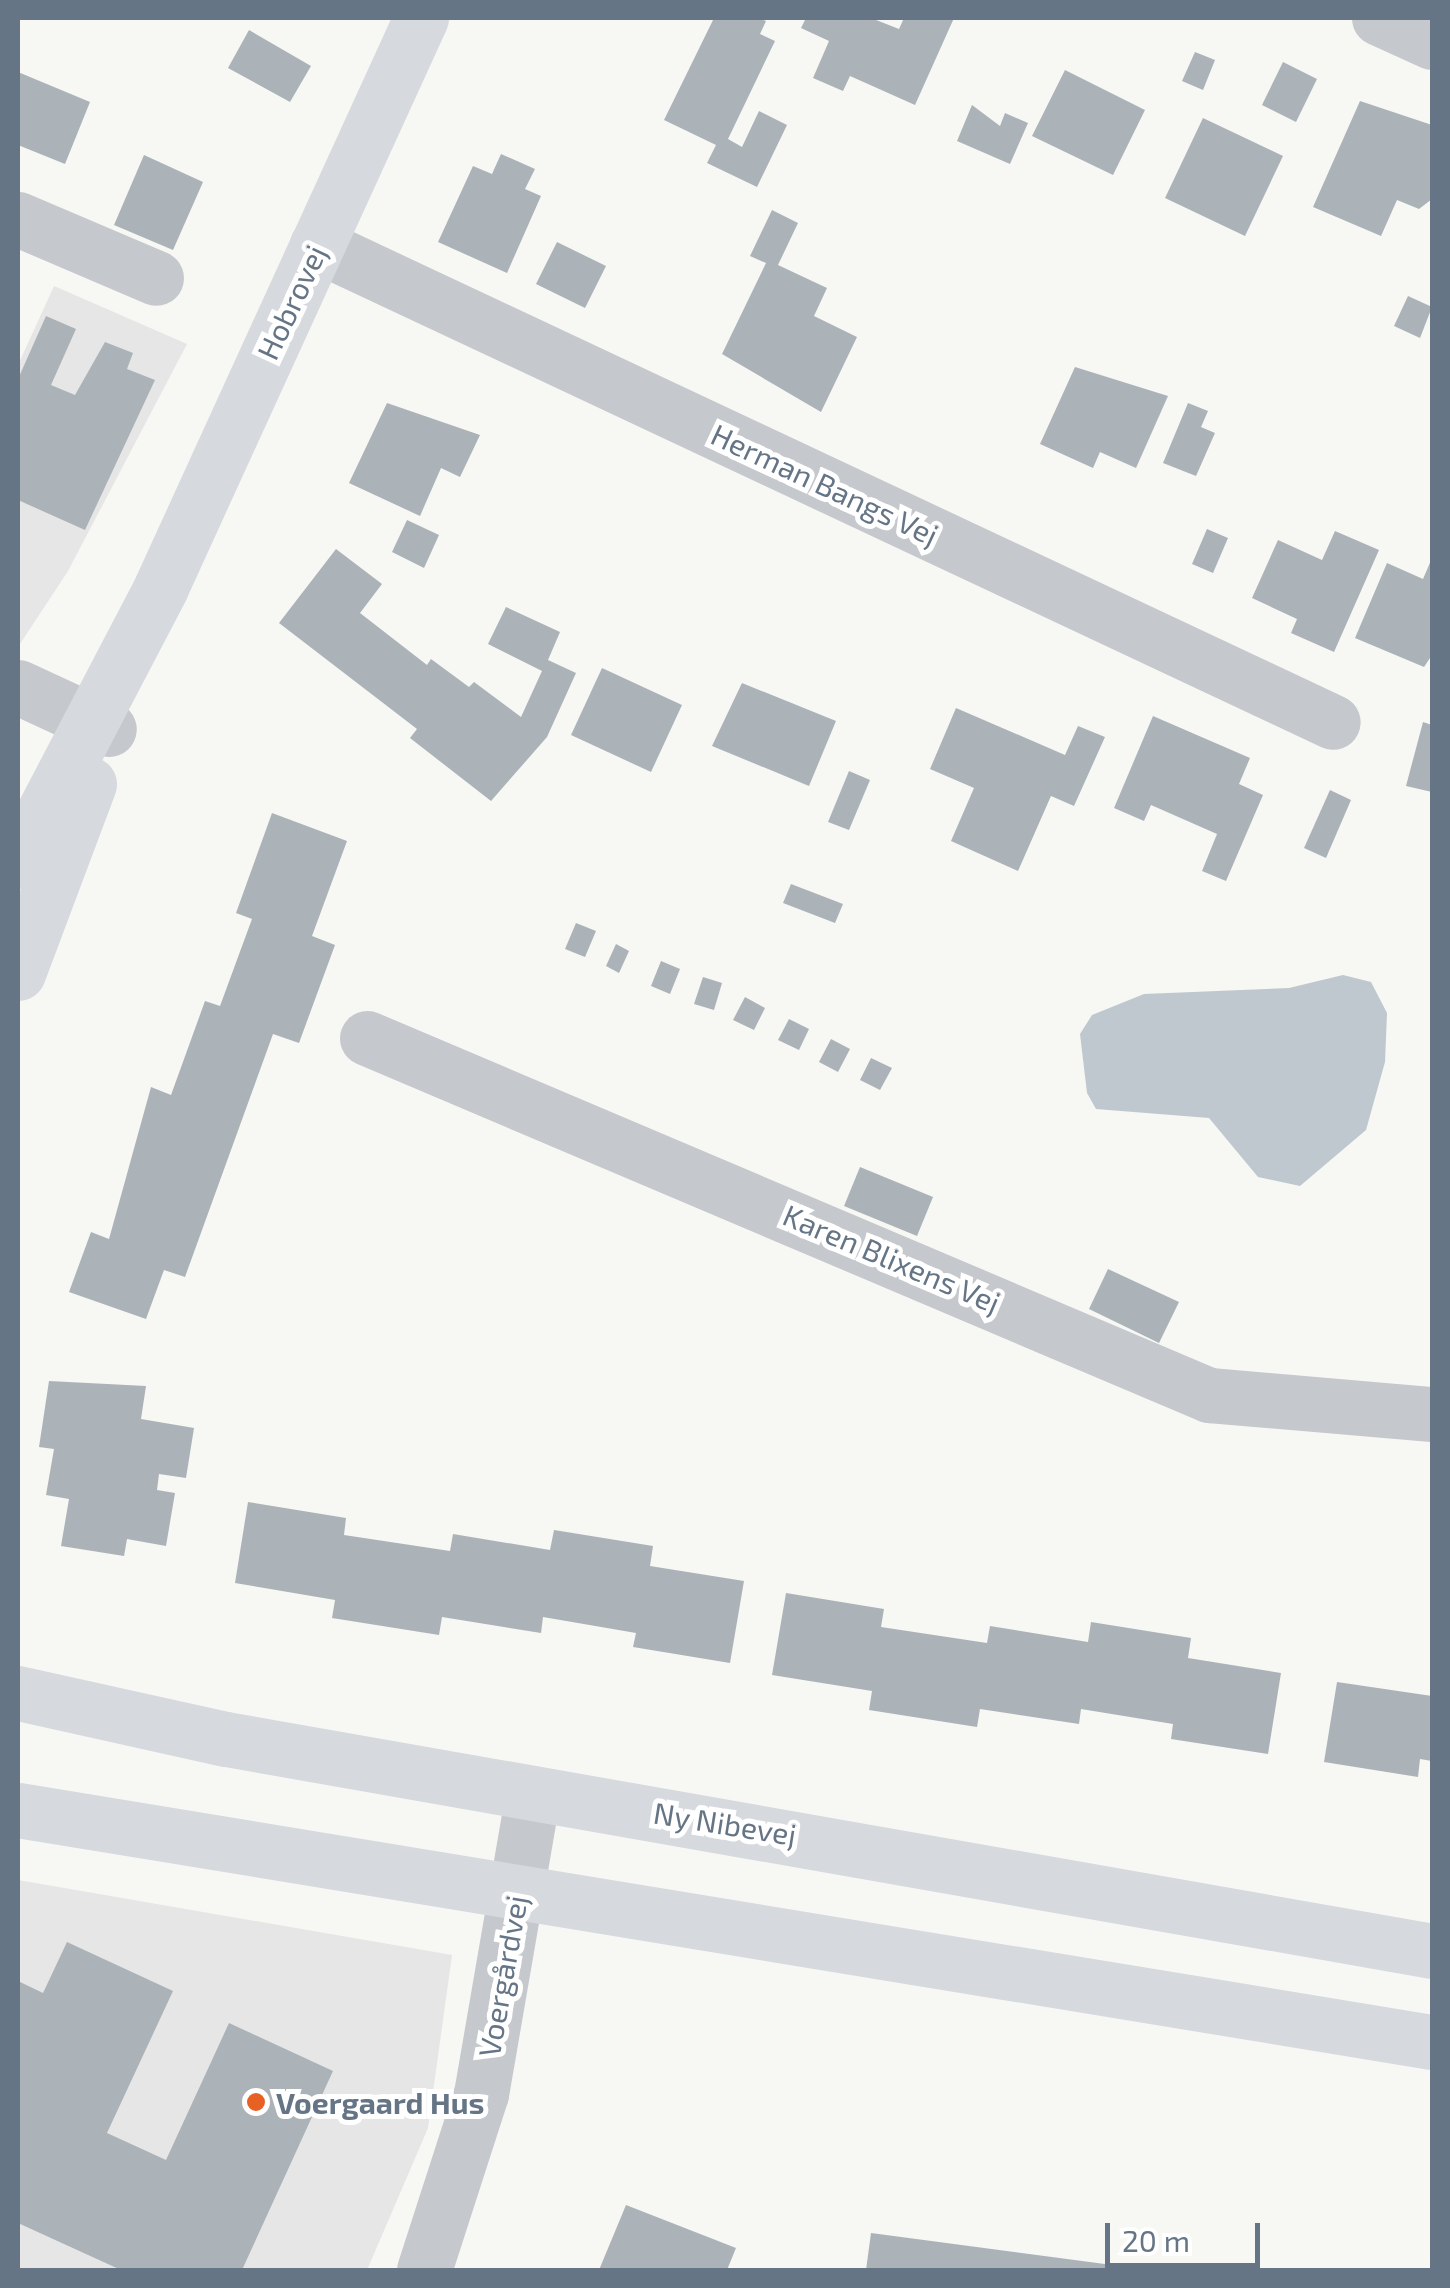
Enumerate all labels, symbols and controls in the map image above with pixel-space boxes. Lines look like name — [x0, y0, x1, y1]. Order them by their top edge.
street label: Hobrovej — [249, 239, 333, 365]
street label: Herman Bangs Vej — [705, 416, 945, 552]
street label: Karen Blixens Vej — [778, 1196, 1006, 1320]
street label: Ny Nibevej — [651, 1794, 799, 1852]
street label: Voergårdvej — [470, 1892, 534, 2060]
place label: Voergaard Hus — [276, 2084, 484, 2120]
marker: Voergaard Hus — [245, 2091, 267, 2113]
scale bar — [1110, 2203, 1265, 2265]
text: 20 m — [1122, 2222, 1190, 2258]

